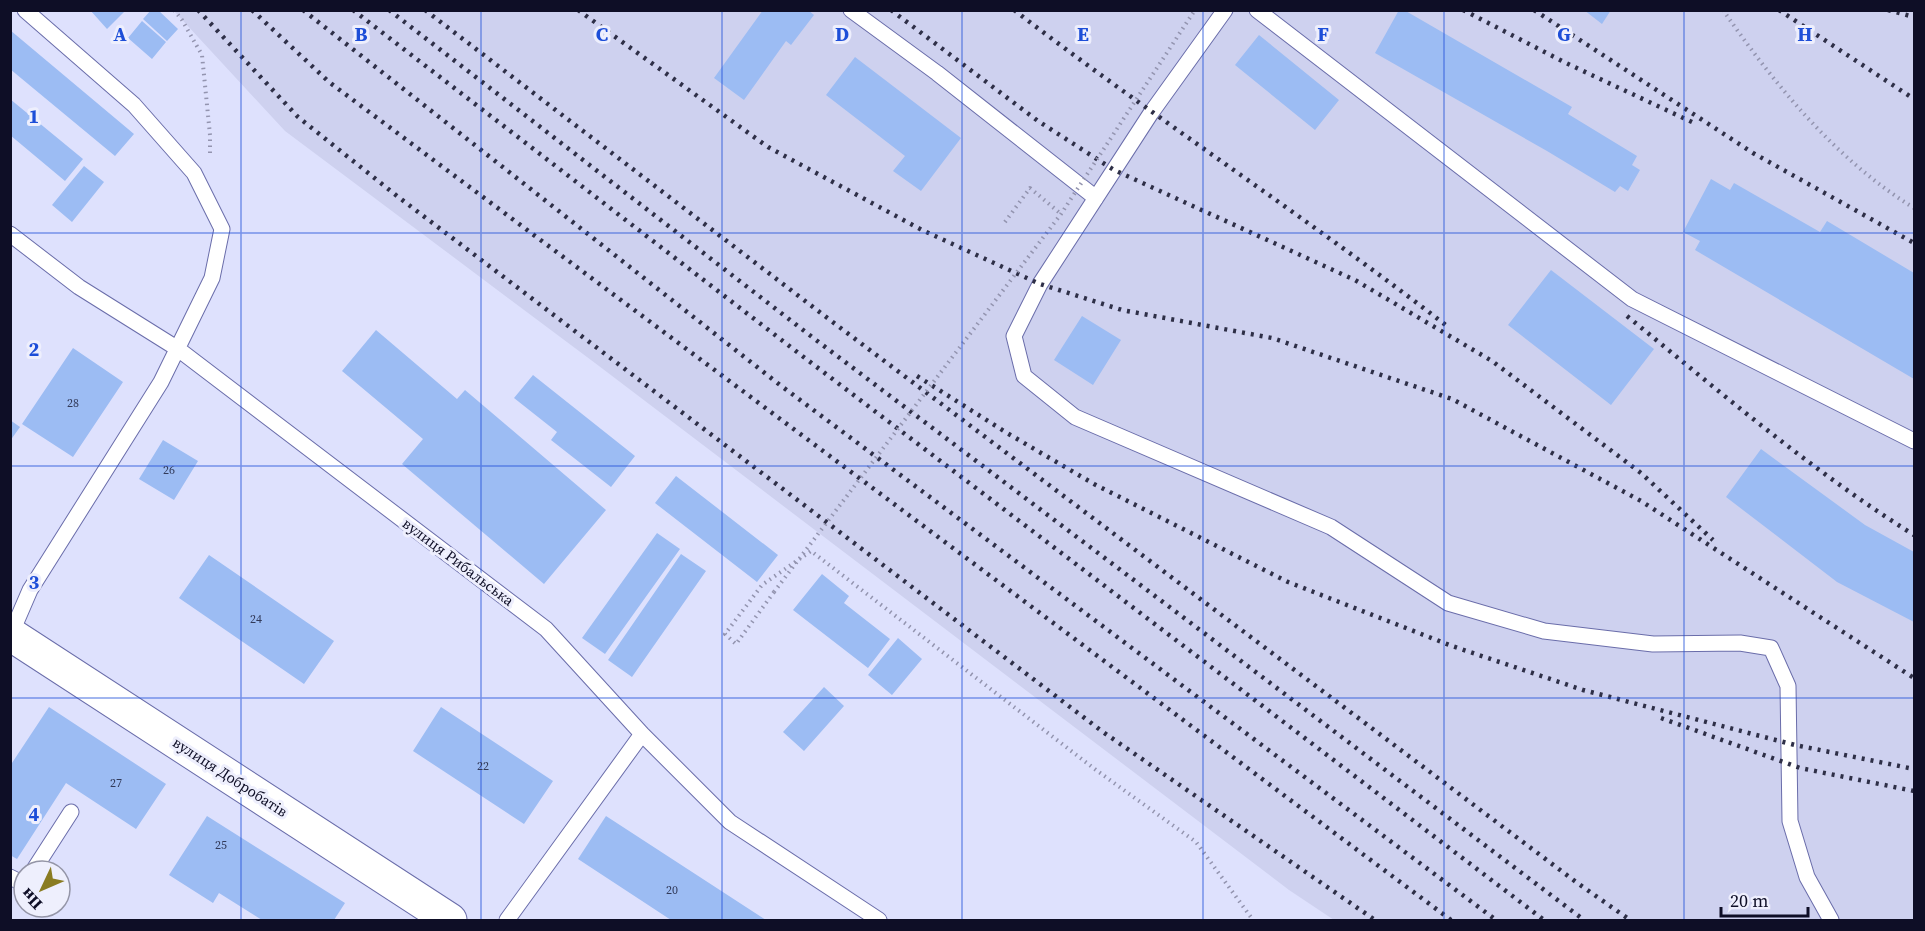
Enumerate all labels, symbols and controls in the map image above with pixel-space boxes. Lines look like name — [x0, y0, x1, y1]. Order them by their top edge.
text: A — [113, 20, 127, 48]
text: B — [354, 20, 368, 48]
text: C — [596, 20, 608, 48]
text: D — [835, 20, 849, 48]
text: E — [1077, 20, 1089, 48]
text: F — [1317, 20, 1329, 48]
text: G — [1557, 20, 1571, 48]
text: H — [1797, 20, 1813, 48]
text: 1 — [29, 102, 39, 130]
text: 2 — [29, 335, 40, 363]
house number: 28 — [67, 395, 79, 411]
house number: 26 — [163, 462, 175, 478]
street label: вулиця Рибальська — [398, 513, 519, 611]
text: 3 — [29, 568, 40, 596]
house number: 24 — [250, 611, 262, 627]
street label: вулиця Добробатів — [169, 732, 292, 822]
house number: 22 — [477, 758, 489, 774]
house number: 27 — [110, 775, 122, 791]
text: 4 — [29, 800, 40, 828]
house number: 25 — [215, 837, 227, 853]
north arrow — [12, 859, 72, 919]
scale bar — [1721, 880, 1808, 918]
house number: 20 — [666, 882, 678, 898]
text: Пн — [16, 884, 47, 915]
text: 20 m — [1730, 888, 1768, 913]

